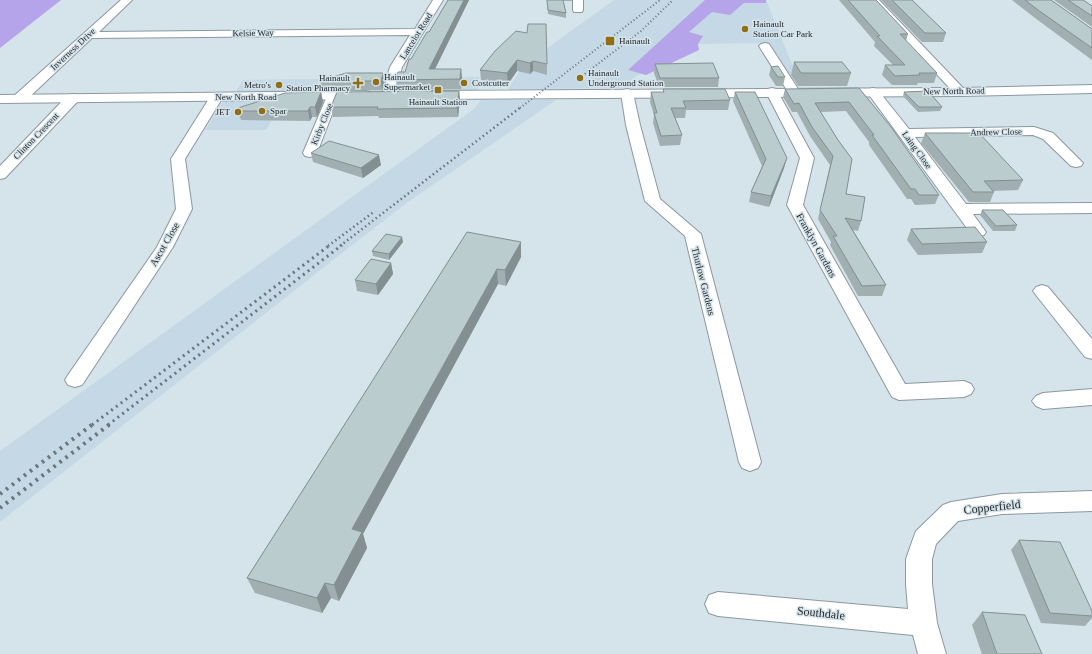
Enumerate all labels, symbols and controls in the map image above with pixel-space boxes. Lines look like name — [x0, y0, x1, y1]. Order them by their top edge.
street label: Lancelot Road — [398, 11, 434, 61]
place label: Hainault Station Car Park — [753, 19, 813, 39]
marker: Hainault Station Car Park — [740, 24, 750, 34]
street label: Inverness Drive — [49, 26, 97, 72]
street label: Kelsie Way — [232, 28, 274, 38]
marker: Hainault — [604, 35, 616, 47]
place label: Hainault — [619, 36, 650, 46]
place label: Hainault Underground Station — [588, 68, 664, 88]
place label: Hainault Supermarket — [384, 72, 430, 92]
place label: Hainault Station Pharmacy — [286, 73, 350, 93]
marker: Hainault Underground Station — [575, 73, 585, 83]
marker: Hainault Supermarket — [371, 77, 381, 87]
marker: Hainault Station Pharmacy — [353, 78, 363, 88]
marker: Costcutter — [459, 78, 469, 88]
place label: Costcutter — [472, 78, 509, 88]
place label: Metro's — [244, 80, 271, 90]
marker: Metro's — [274, 80, 284, 90]
marker: Hainault Station — [433, 85, 443, 95]
street label: New North Road — [923, 85, 985, 97]
street label: New North Road — [215, 92, 277, 102]
place label: Hainault Station — [409, 97, 468, 107]
street label: Kirby Close — [309, 102, 335, 146]
marker: Spar — [257, 106, 267, 116]
place label: Spar — [270, 106, 287, 116]
place label: JET — [216, 107, 231, 117]
marker: JET — [233, 107, 243, 117]
street label: Clinton Crescent — [11, 110, 61, 161]
street label: Andrew Close — [970, 127, 1022, 137]
street label: Laing Close — [900, 129, 934, 171]
street label: Franklyn Gardens — [794, 211, 839, 279]
street label: Ascot Close — [148, 220, 182, 268]
street label: Thurlow Gardens — [690, 246, 717, 317]
street label: Copperfield — [963, 497, 1021, 517]
street label: Southdale — [796, 604, 846, 622]

